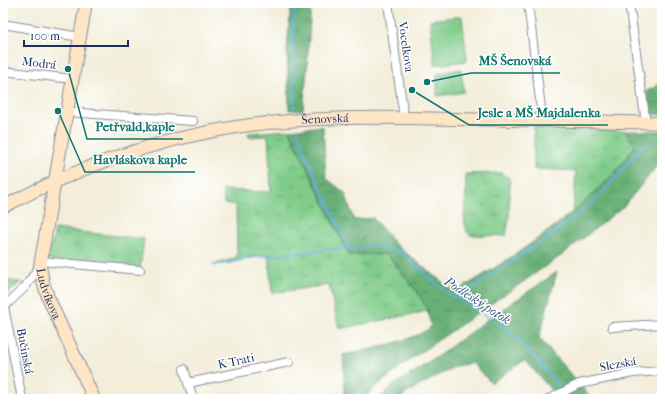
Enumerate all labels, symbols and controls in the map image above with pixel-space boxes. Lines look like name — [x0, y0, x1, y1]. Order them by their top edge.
street label: Vocelkova — [395, 20, 417, 74]
scale bar — [24, 22, 128, 48]
text: 100 m — [30, 29, 60, 43]
callout: MŠ Šenovská — [471, 48, 560, 73]
text: MŠ Šenovská — [478, 53, 552, 68]
street label: Modrá — [21, 54, 57, 72]
callout: Jesle a MŠ Majdalenka — [469, 100, 608, 125]
text: Jesle a MŠ Majdalenka — [475, 105, 602, 121]
street label: Šenovská — [301, 111, 349, 127]
callout: Petřvald,kaple — [87, 114, 183, 139]
text: Petřvald,kaple — [95, 119, 175, 135]
callout: Havláskova kaple — [85, 147, 195, 172]
text: Havláskova kaple — [93, 152, 188, 168]
street label: Ludvíkova — [34, 267, 64, 322]
water label: Podleský potok — [441, 273, 514, 328]
street label: Bučinská — [14, 327, 36, 376]
street label: K Trati — [216, 350, 256, 372]
street label: Slezská — [599, 354, 638, 374]

